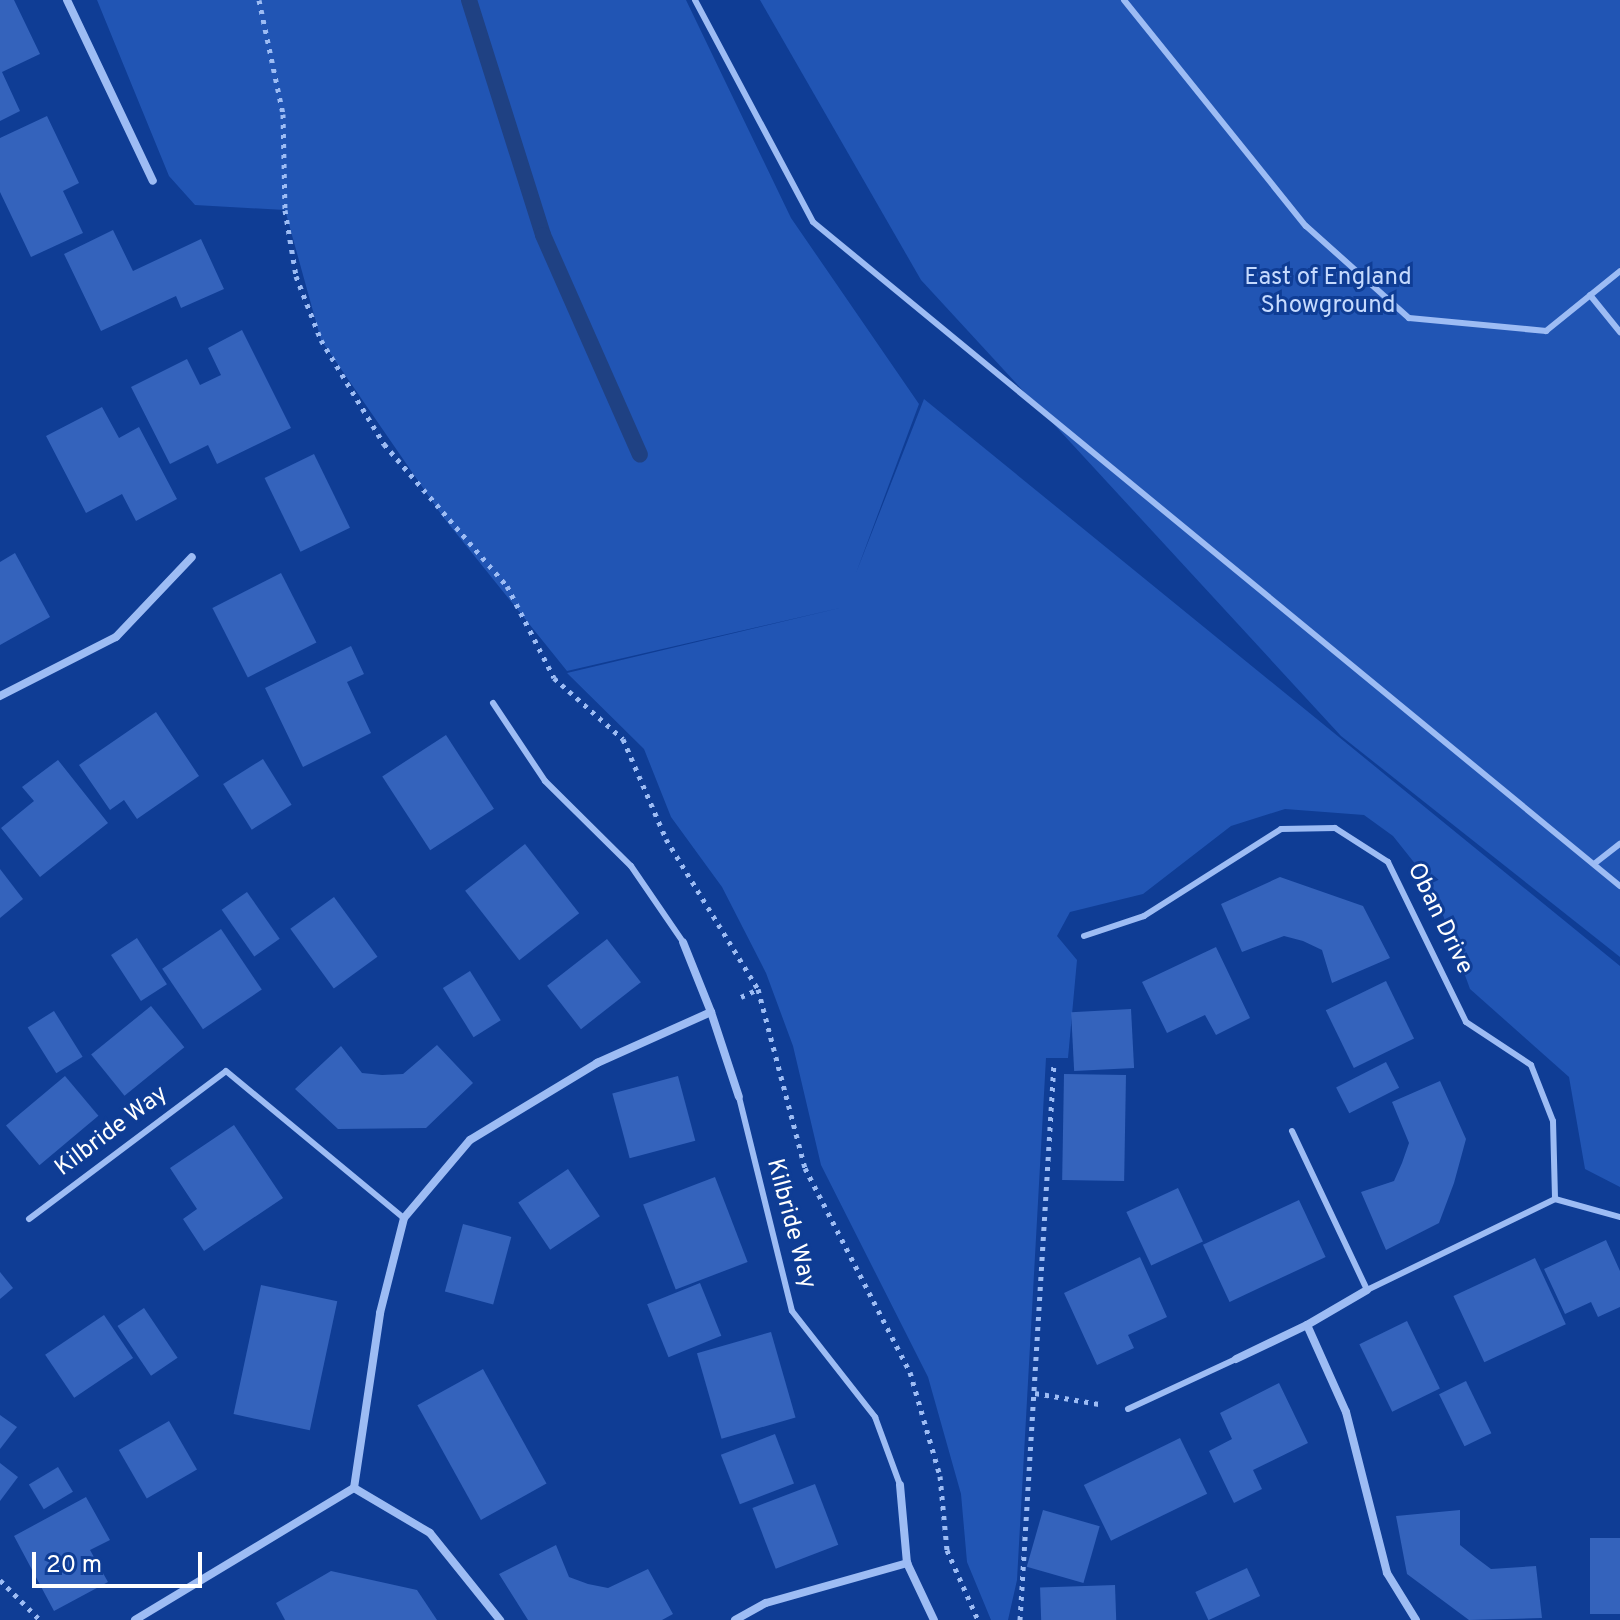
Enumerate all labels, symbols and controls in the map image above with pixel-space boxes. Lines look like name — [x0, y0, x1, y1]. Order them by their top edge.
park label: East of England Showground — [1244, 265, 1412, 321]
street label: Oban Drive — [1400, 859, 1478, 979]
street label: Kilbride Way — [50, 1080, 174, 1184]
street label: Kilbride Way — [759, 1156, 821, 1292]
scale bar — [36, 1536, 206, 1586]
text: 20 m — [46, 1551, 102, 1581]

